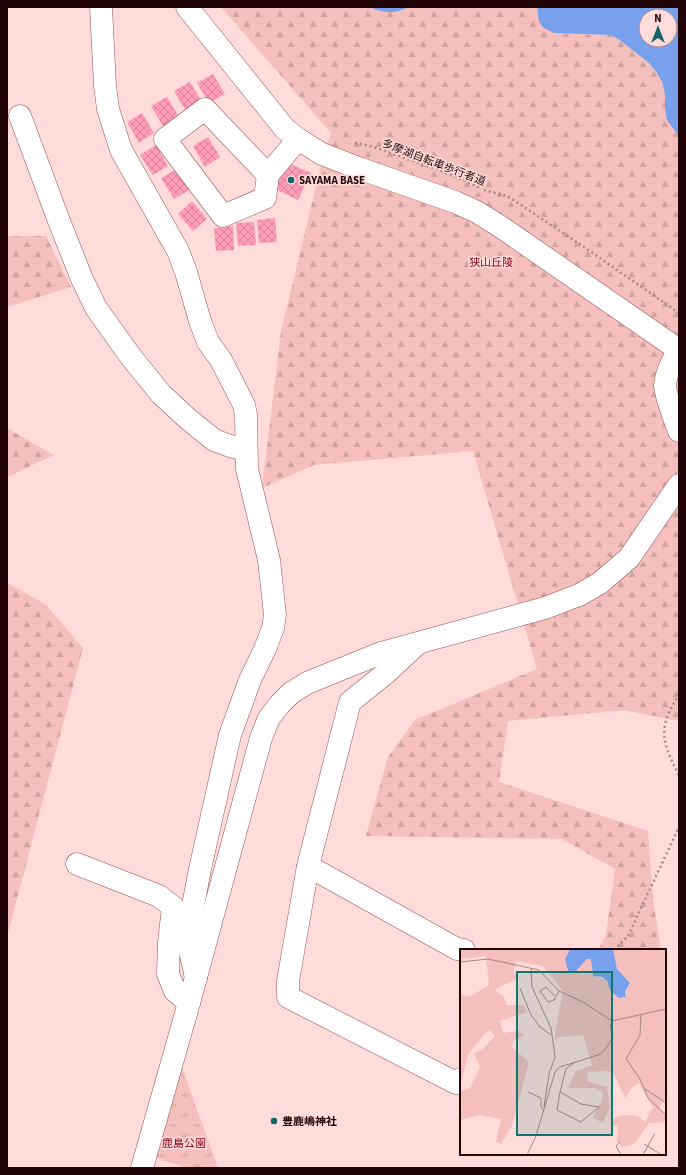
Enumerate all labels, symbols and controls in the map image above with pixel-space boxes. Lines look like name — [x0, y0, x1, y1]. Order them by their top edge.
north arrow — [638, 8, 678, 48]
text: N — [654, 11, 662, 26]
street label: 多摩湖自転車歩行者道 — [380, 136, 488, 189]
place label: SAYAMA BASE — [299, 173, 365, 188]
marker: SAYAMA BASE — [286, 175, 296, 185]
park label: 狭山丘陵 — [469, 255, 513, 270]
inset map — [460, 949, 666, 1155]
place label: 豊鹿嶋神社 — [282, 1114, 337, 1129]
marker: 豊鹿嶋神社 — [269, 1116, 279, 1126]
park label: 鹿島公園 — [162, 1136, 206, 1151]

